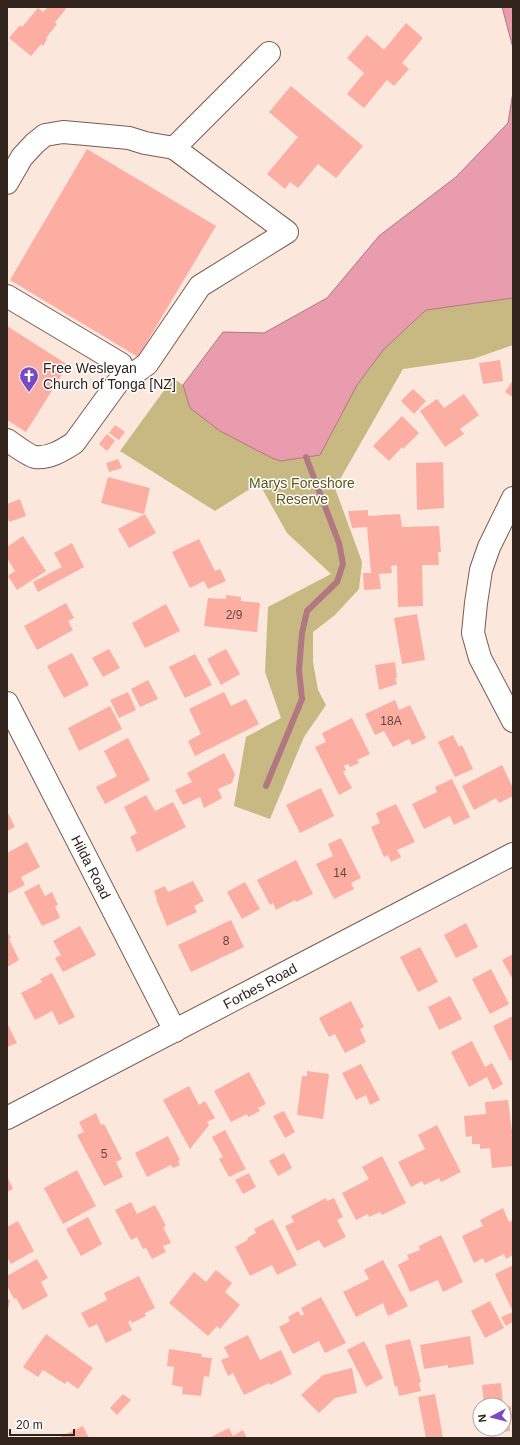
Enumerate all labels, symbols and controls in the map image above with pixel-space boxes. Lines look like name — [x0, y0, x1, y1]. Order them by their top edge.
place label: Free Wesleyan Church of Tonga [NZ] — [43, 360, 176, 392]
church icon: Free Wesleyan Church of Tonga [NZ] — [18, 365, 40, 393]
park label: Marys Foreshore Reserve — [249, 475, 355, 507]
house number: 2/9 — [226, 608, 243, 622]
house number: 18A — [380, 714, 402, 728]
street label: Hilda Road — [68, 833, 114, 901]
house number: 14 — [333, 866, 347, 880]
house number: 8 — [223, 934, 230, 948]
street label: Forbes Road — [221, 960, 299, 1012]
house number: 5 — [101, 1147, 108, 1161]
north arrow — [472, 1397, 512, 1437]
scale bar — [10, 1411, 74, 1437]
text: N — [476, 1413, 489, 1423]
text: 20 m — [16, 1418, 43, 1432]

